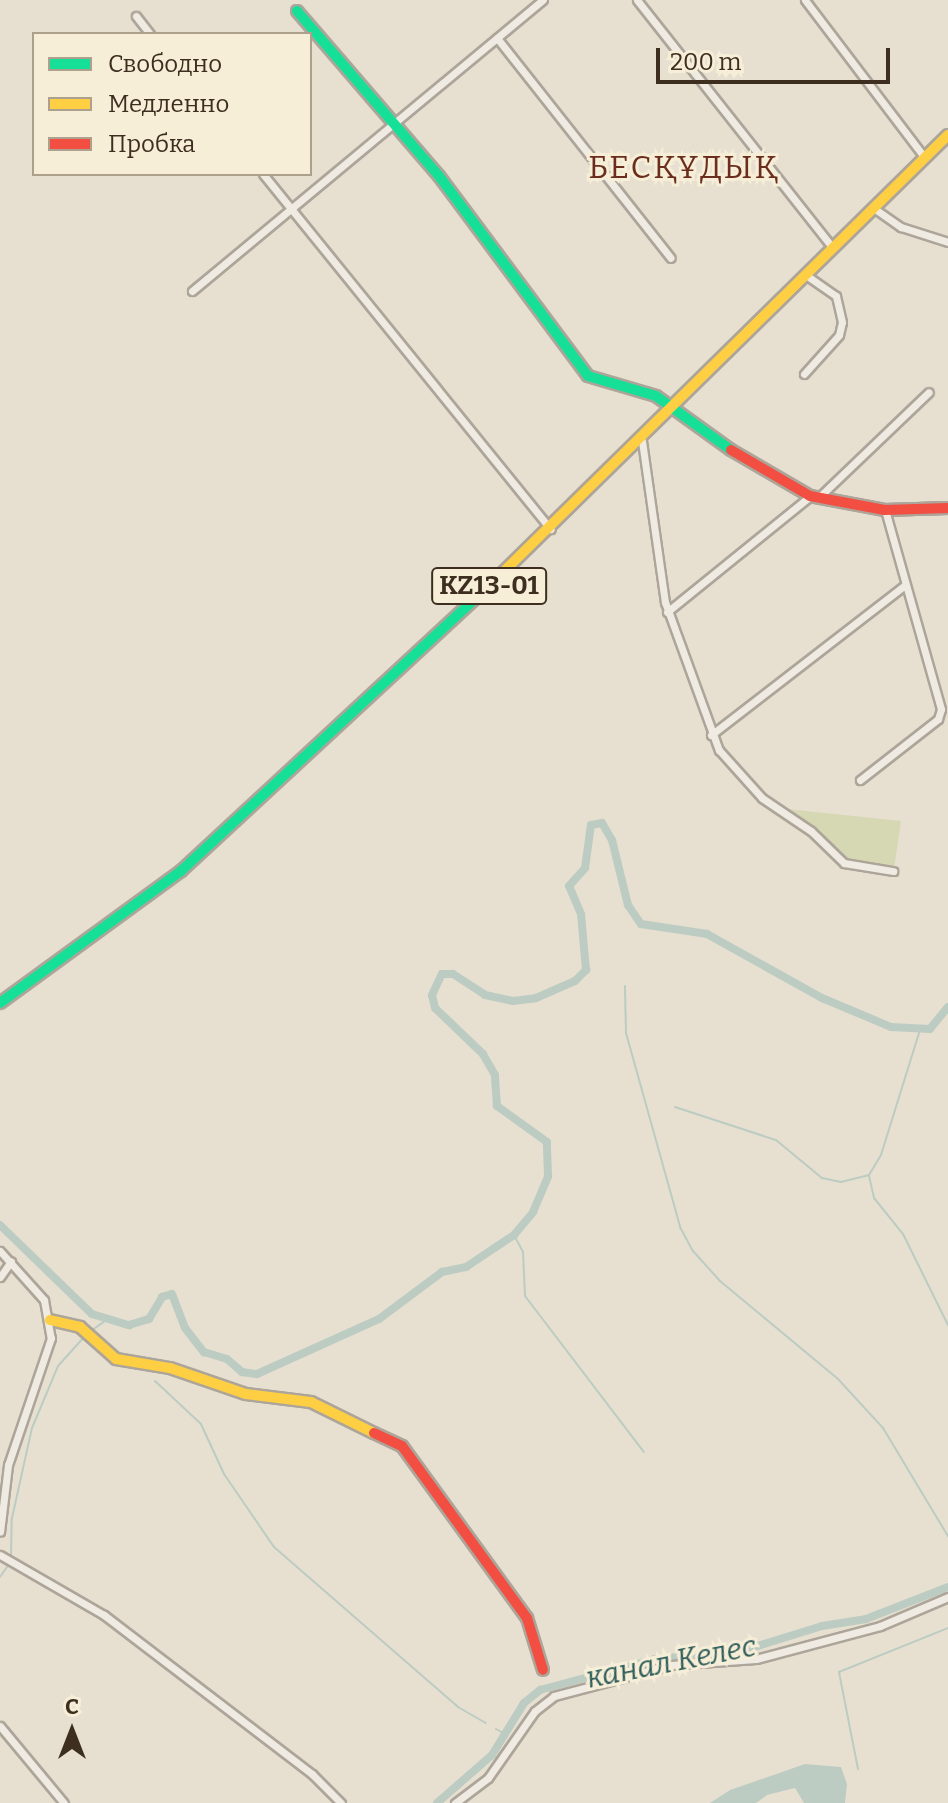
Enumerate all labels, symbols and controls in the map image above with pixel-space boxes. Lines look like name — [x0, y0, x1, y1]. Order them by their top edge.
legend — [32, 32, 312, 176]
scale bar — [660, 32, 894, 82]
text: 200 m — [670, 48, 742, 76]
text: Свободно — [108, 50, 222, 78]
text: Медленно — [108, 90, 229, 118]
text: Пробка — [108, 130, 195, 158]
district label: БЕСҚҰДЫҚ — [588, 148, 780, 186]
road number: KZ13-01 — [431, 564, 547, 608]
water label: канал Келес — [583, 1628, 759, 1696]
north arrow — [32, 1691, 112, 1771]
text: С — [65, 1693, 79, 1720]

